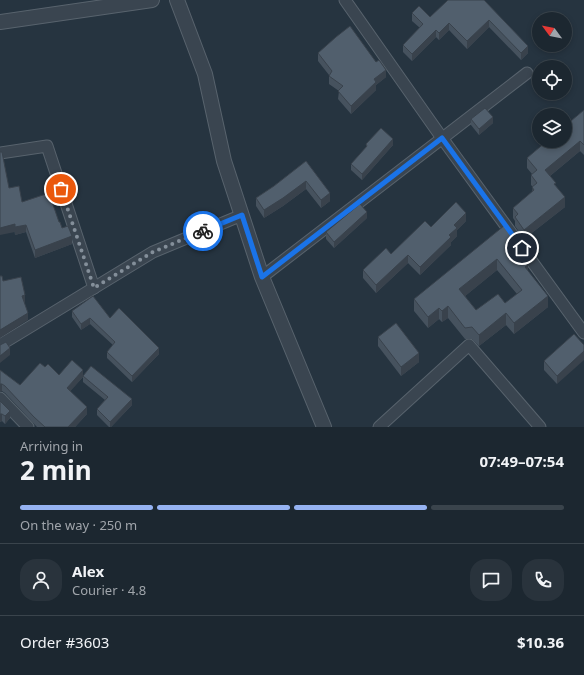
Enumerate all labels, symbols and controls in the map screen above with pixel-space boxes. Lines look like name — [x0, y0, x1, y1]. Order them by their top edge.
north arrow — [532, 12, 572, 52]
map controls — [532, 12, 572, 148]
button: locate — [532, 60, 572, 100]
button: layers — [532, 108, 572, 148]
pin — [44, 172, 78, 206]
icon: bag — [50, 178, 72, 200]
courier — [183, 211, 223, 251]
icon: bike — [192, 220, 214, 242]
pin — [505, 231, 539, 265]
icon: home — [511, 237, 533, 259]
text: Arriving in — [20, 437, 83, 455]
text: 07:49–07:54 — [479, 451, 564, 471]
text: 2 min — [20, 452, 92, 488]
text: On the way · 250 m — [20, 516, 137, 534]
button: person — [20, 559, 62, 601]
button: chat — [470, 559, 512, 601]
button: phone — [522, 559, 564, 601]
text: Alex — [72, 561, 104, 581]
text: Courier · 4.8 — [72, 581, 146, 599]
text: Order #3603 — [20, 632, 109, 652]
text: $10.36 — [517, 632, 564, 652]

